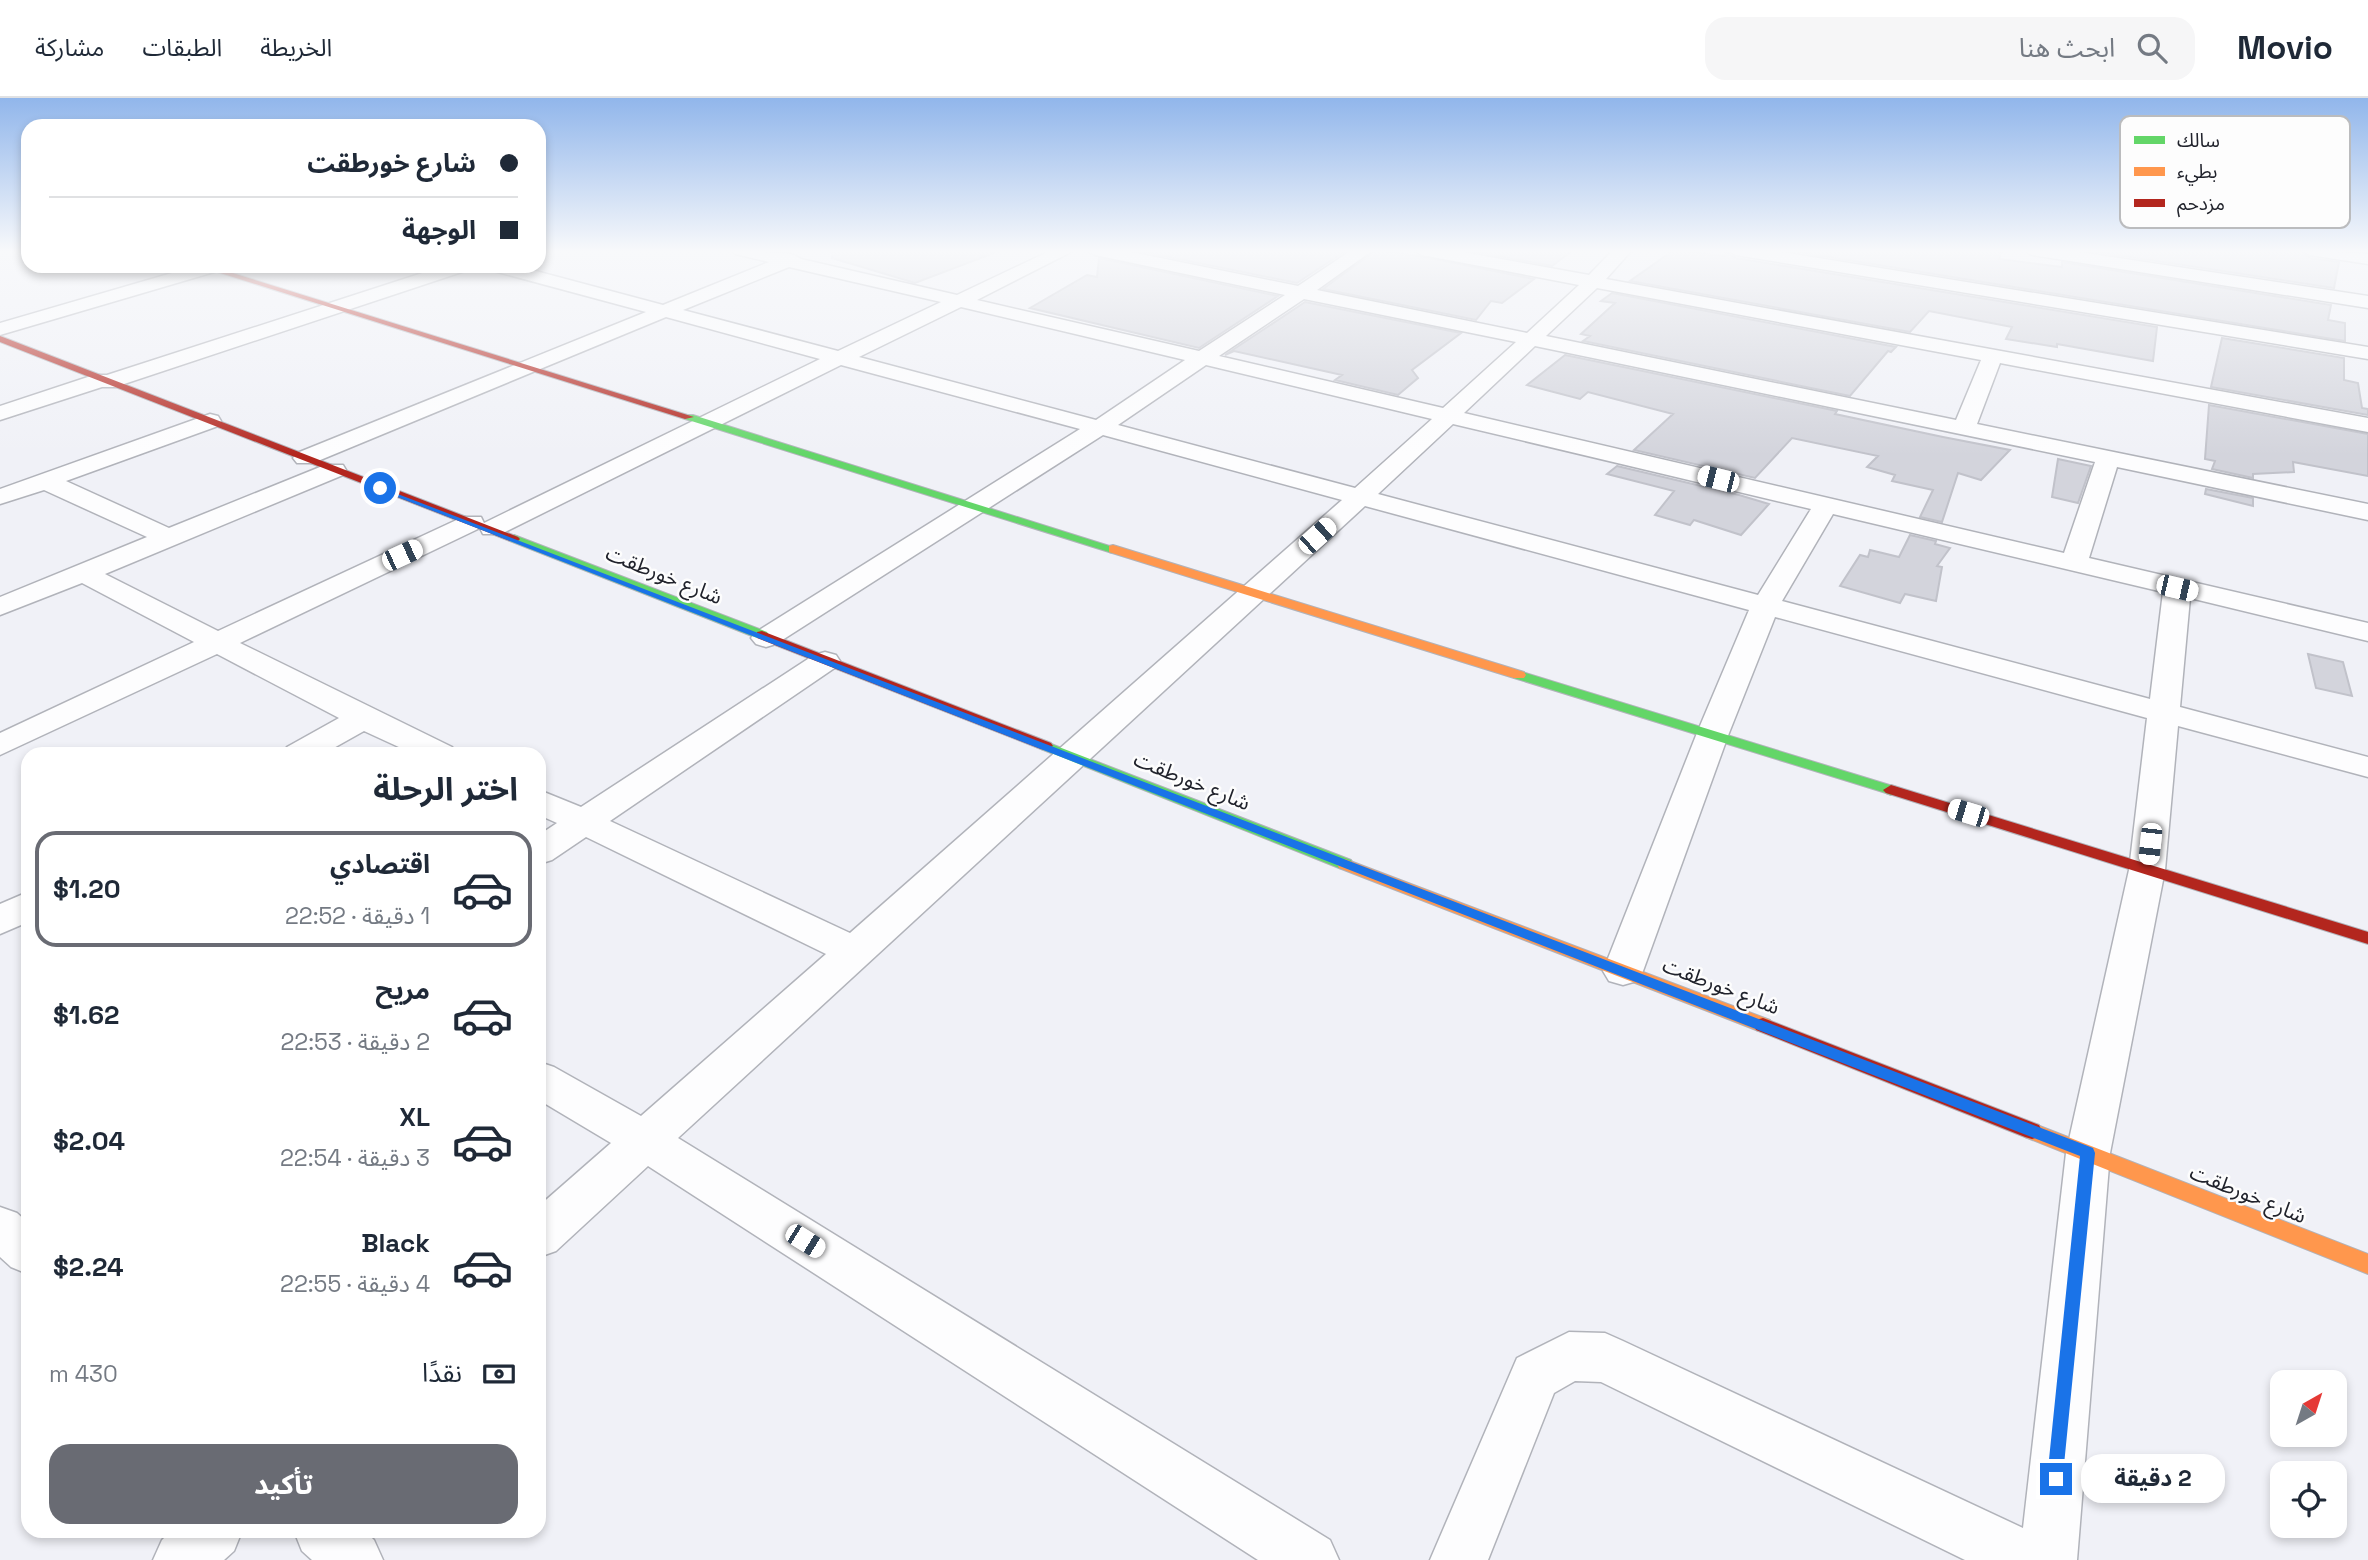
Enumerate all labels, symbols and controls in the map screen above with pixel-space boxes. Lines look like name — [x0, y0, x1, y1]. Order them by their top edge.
search box — [1705, 17, 2195, 80]
text: Movio — [2237, 27, 2333, 69]
icon: search — [2133, 29, 2171, 67]
text: ابحث هنا — [2019, 31, 2115, 65]
text: مشاركة — [35, 32, 104, 63]
text: الطبقات — [142, 32, 222, 63]
text: الخريطة — [260, 32, 332, 63]
legend — [2120, 116, 2350, 228]
text: سالك — [2177, 128, 2220, 153]
text: شارع خورطقت — [307, 146, 476, 180]
text: بطيء — [2177, 159, 2217, 186]
text: مزدحم — [2177, 191, 2225, 218]
text: الوجهة — [402, 213, 476, 247]
car — [1696, 464, 1741, 494]
route start — [364, 472, 396, 504]
car — [1295, 514, 1340, 558]
car — [379, 537, 426, 573]
street label: شارع خورطقت — [601, 539, 726, 612]
car — [2155, 573, 2200, 603]
street label: شارع خورطقت — [1129, 745, 1254, 818]
text: اختر الرحلة — [373, 769, 518, 809]
car — [1945, 797, 1992, 829]
car — [2138, 822, 2163, 866]
text: اقتصادي — [330, 847, 430, 881]
icon: car — [451, 858, 514, 921]
text: $1.20 — [53, 872, 121, 906]
text: 1 دقيقة · 22:52 — [285, 901, 430, 931]
street label: شارع خورطقت — [1658, 951, 1784, 1022]
text: مريح — [375, 973, 430, 1007]
icon: car — [451, 984, 514, 1047]
text: $1.62 — [53, 998, 119, 1032]
text: 2 دقيقة · 22:53 — [280, 1027, 430, 1057]
text: XL — [399, 1100, 430, 1134]
icon: car — [451, 1110, 514, 1173]
text: $2.04 — [53, 1124, 125, 1158]
text: 3 دقيقة · 22:54 — [280, 1143, 430, 1173]
street label: شارع خورطقت — [2185, 1158, 2310, 1231]
car — [782, 1221, 829, 1261]
text: Black — [361, 1226, 430, 1260]
icon: car — [451, 1236, 514, 1299]
text: $2.24 — [53, 1250, 124, 1284]
text: 4 دقيقة · 22:55 — [280, 1269, 430, 1299]
icon: cash — [480, 1355, 518, 1393]
text: نقدًا — [422, 1356, 462, 1390]
text: 430 m — [49, 1359, 118, 1389]
north arrow — [2270, 1370, 2347, 1447]
map controls — [2270, 1370, 2347, 1538]
button: تأكيد — [49, 1444, 518, 1524]
callout: 2 دقيقة — [2080, 1454, 2224, 1504]
button: locate — [2270, 1461, 2347, 1538]
route end — [2040, 1463, 2072, 1495]
text: 2 دقيقة — [2114, 1463, 2192, 1493]

